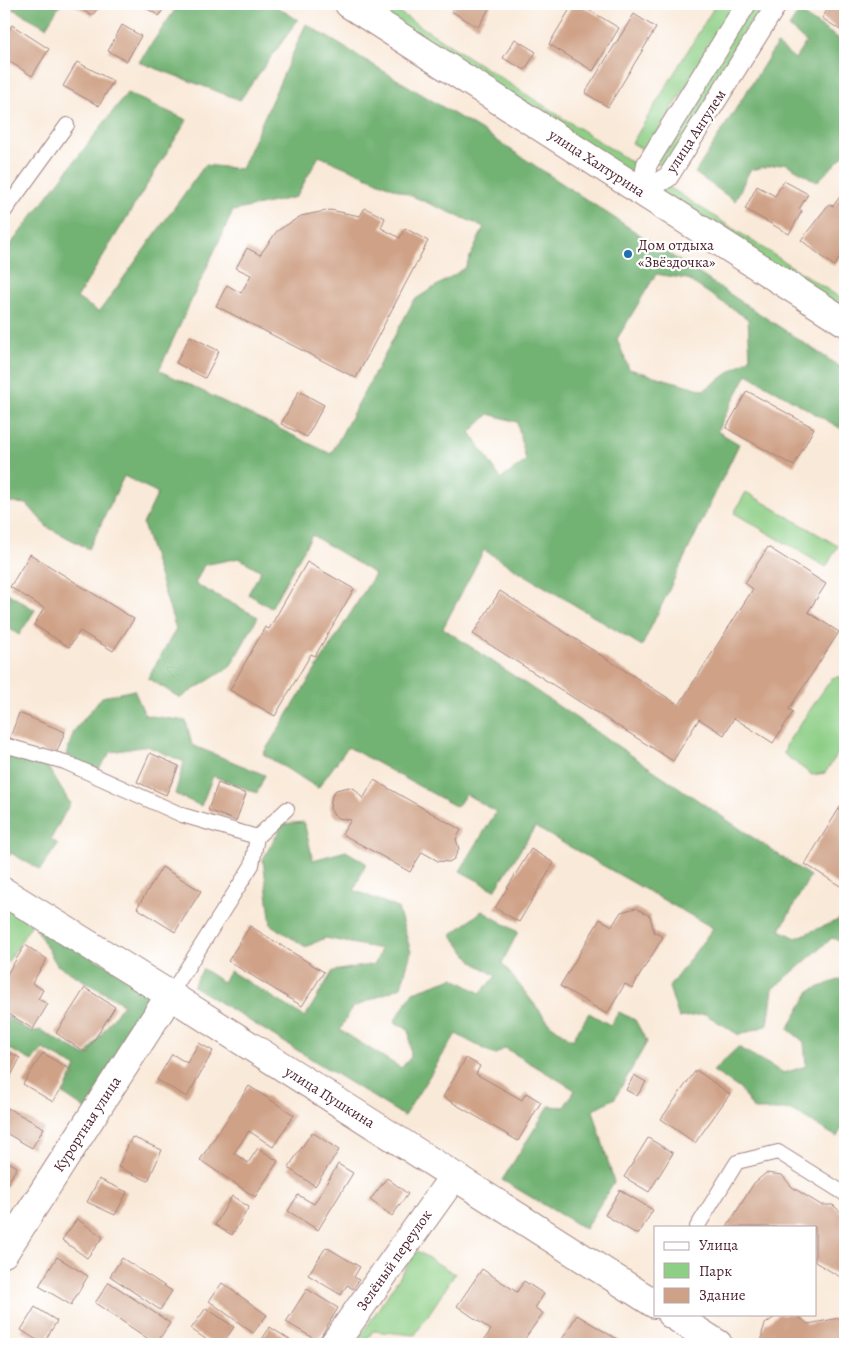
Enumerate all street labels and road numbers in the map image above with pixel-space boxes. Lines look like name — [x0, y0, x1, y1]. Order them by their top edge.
street label: улица Ангулем — [661, 85, 730, 177]
street label: улица Халтурина — [544, 124, 649, 202]
street label: улица Пушкина — [280, 1061, 379, 1133]
street label: Курортная улица — [49, 1072, 125, 1176]
street label: Зелёный переулок — [352, 1205, 436, 1315]

